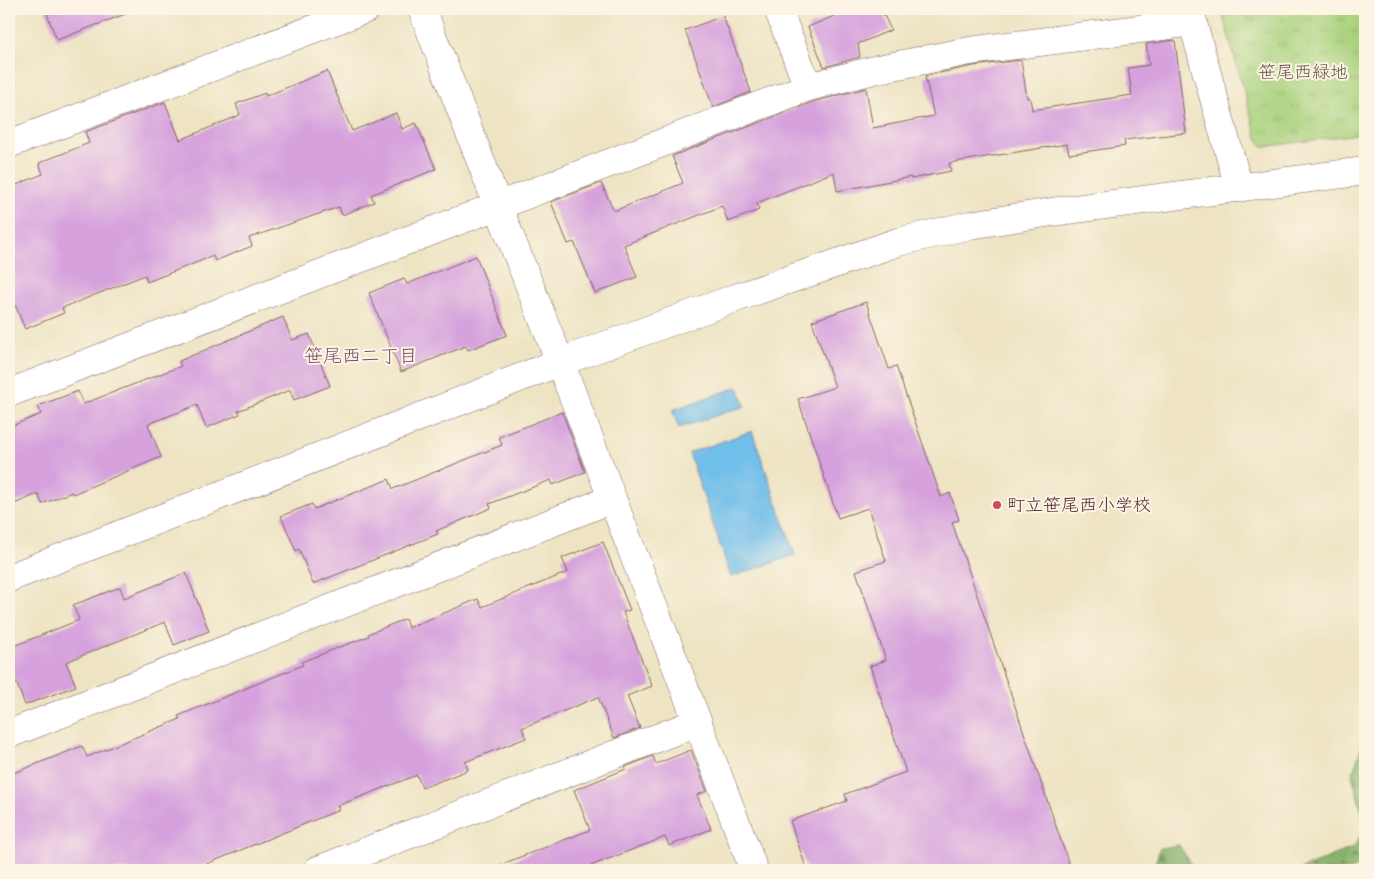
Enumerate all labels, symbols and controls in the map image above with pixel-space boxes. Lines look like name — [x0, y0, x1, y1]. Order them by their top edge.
park label: 笹尾西緑地 — [1258, 61, 1348, 83]
district label: 笹尾西二丁目 — [304, 344, 418, 367]
place label: 町立笹尾西小学校 — [1007, 494, 1151, 516]
marker: 町立笹尾西小学校 — [991, 499, 1003, 511]

